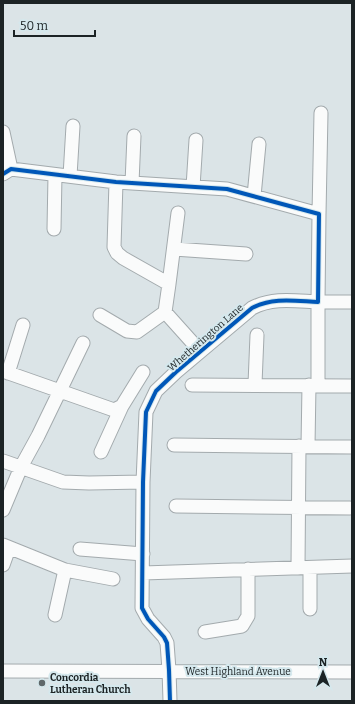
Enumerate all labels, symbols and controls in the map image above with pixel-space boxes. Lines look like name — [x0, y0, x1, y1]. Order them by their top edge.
scale bar — [14, 12, 95, 38]
text: 50 m — [20, 19, 49, 33]
street label: Whetherington Lane — [165, 302, 246, 374]
north arrow — [303, 652, 343, 692]
text: N — [319, 656, 328, 669]
street label: West Highland Avenue — [185, 666, 291, 678]
place label: Concordia Lutheran Church — [50, 672, 131, 696]
marker: Concordia Lutheran Church — [37, 678, 47, 688]

